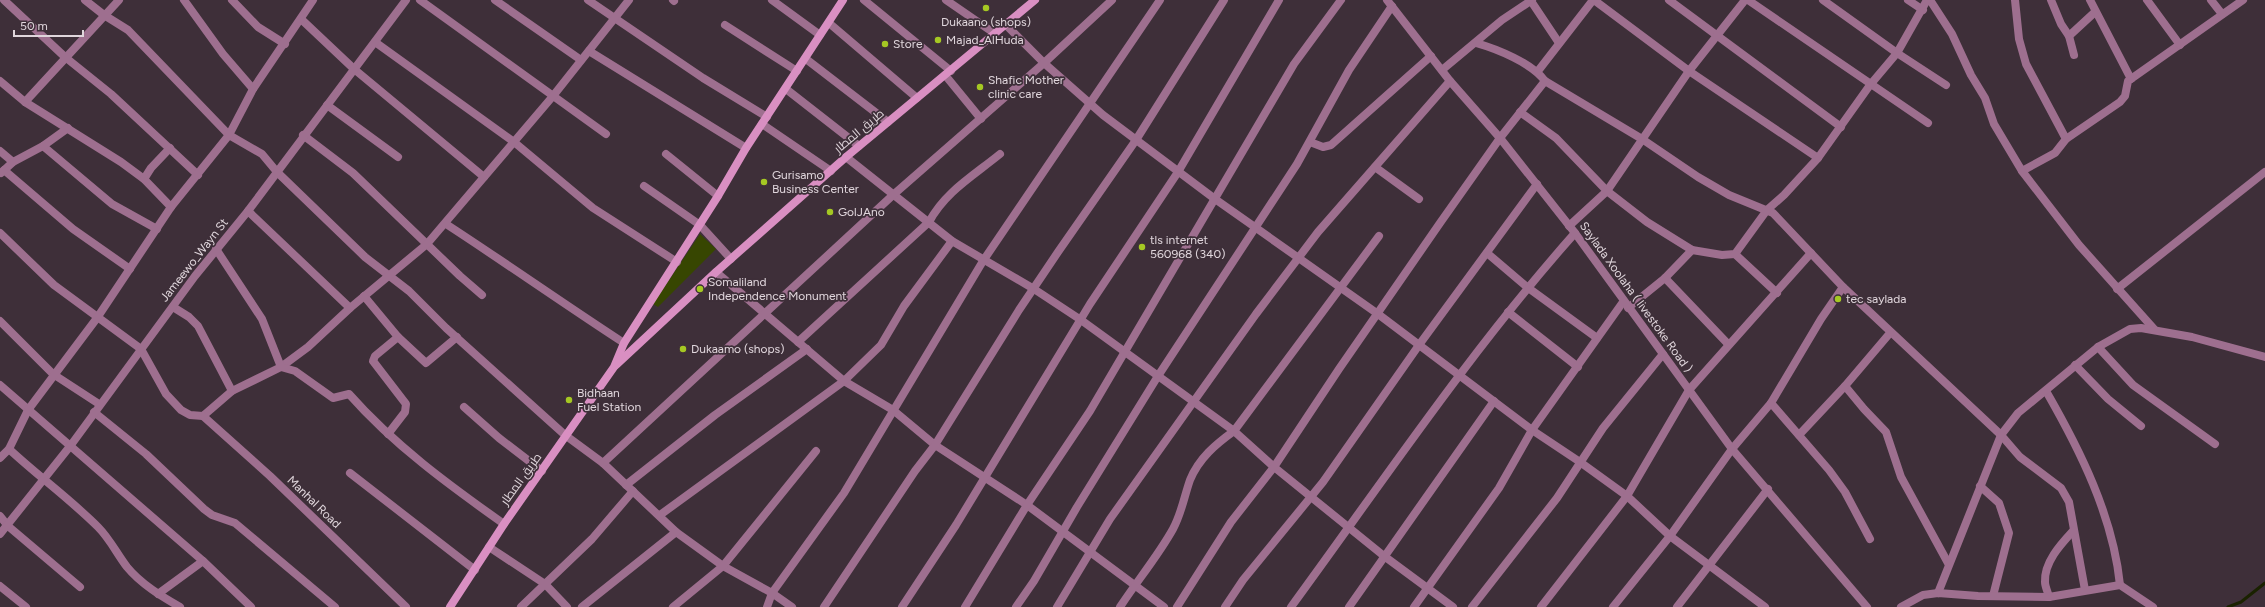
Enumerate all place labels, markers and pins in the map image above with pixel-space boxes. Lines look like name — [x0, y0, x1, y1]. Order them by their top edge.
marker: Dukaano (shops) — [981, 3, 991, 13]
place label: Dukaano (shops) — [941, 15, 1031, 29]
place label: Majad_AlHuda — [946, 33, 1024, 47]
marker: Majad_AlHuda — [933, 35, 943, 45]
place label: Store — [893, 37, 923, 51]
marker: Store — [880, 39, 890, 49]
place label: Shafic Mother clinic care — [988, 73, 1064, 101]
marker: Shafic Mother clinic care — [975, 82, 985, 92]
place label: Gurisamo Business Center — [772, 168, 859, 196]
marker: Gurisamo Business Center — [759, 177, 769, 187]
place label: GolJAno — [838, 205, 885, 219]
marker: GolJAno — [825, 207, 835, 217]
place label: tls internet 560968 (340) — [1150, 233, 1225, 261]
marker: tls internet 560968 (340) — [1137, 242, 1147, 252]
place label: Somaliland Independence Monument — [708, 275, 847, 303]
marker: Somaliland Independence Monument — [695, 284, 705, 294]
place label: tec saylada — [1846, 292, 1906, 306]
marker: tec saylada — [1833, 294, 1843, 304]
place label: Dukaamo (shops) — [691, 342, 784, 356]
marker: Dukaamo (shops) — [678, 344, 688, 354]
place label: Bidhaan Fuel Station — [577, 386, 642, 414]
marker: Bidhaan Fuel Station — [564, 395, 574, 405]

